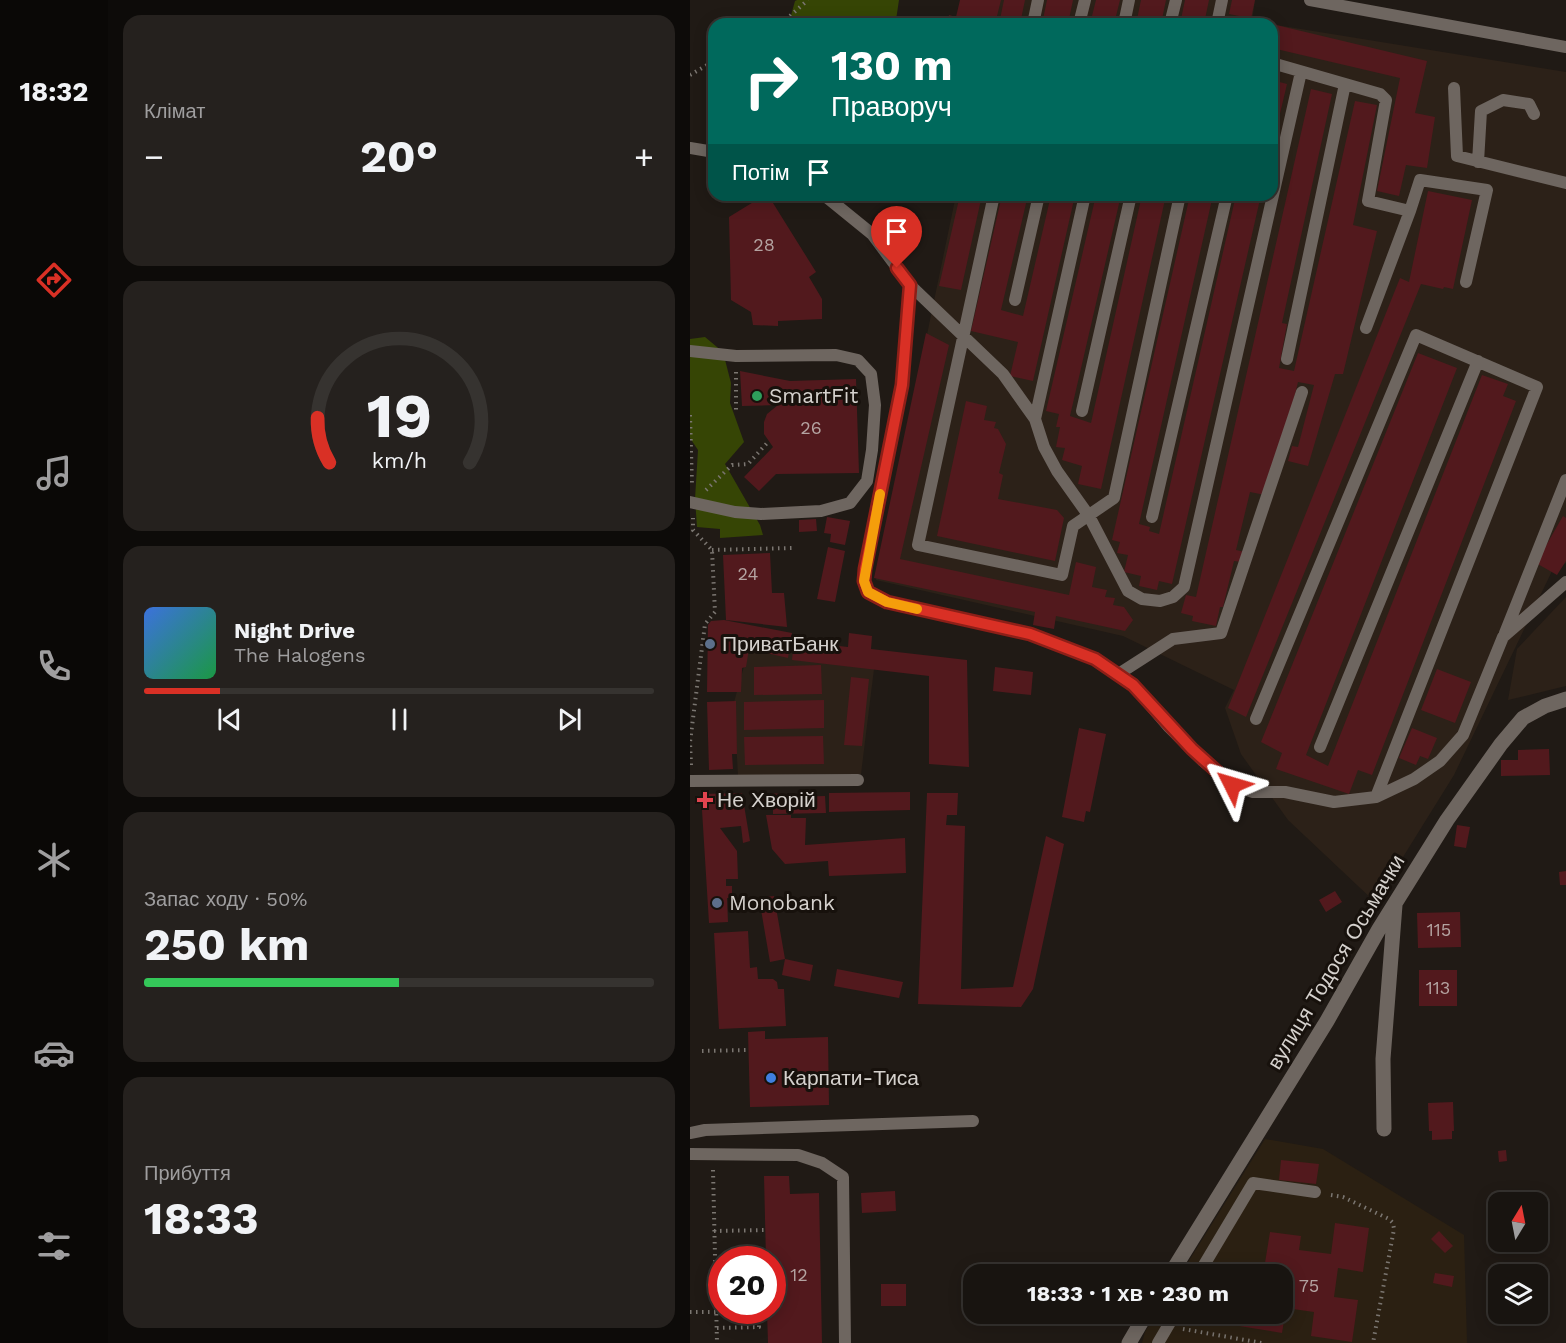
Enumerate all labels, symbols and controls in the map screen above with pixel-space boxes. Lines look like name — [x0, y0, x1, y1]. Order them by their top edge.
text: 130 m — [831, 41, 953, 90]
icon: right — [732, 42, 810, 120]
text: 18:32 — [20, 76, 88, 108]
text: Праворуч — [831, 91, 952, 123]
text: Клімат — [144, 99, 205, 123]
text: 20° — [360, 130, 438, 183]
text: − — [144, 137, 164, 176]
text: + — [634, 137, 654, 176]
icon: arrive — [802, 156, 835, 189]
text: Потім — [732, 160, 790, 185]
pin — [871, 206, 922, 268]
icon: arrive — [880, 215, 913, 248]
house number: 28 — [753, 234, 775, 255]
icon: directions — [33, 259, 75, 301]
text: 19 — [366, 379, 432, 452]
place label: SmartFit — [769, 383, 858, 408]
marker: SmartFit — [750, 389, 764, 403]
house number: 26 — [800, 417, 822, 438]
text: km/h — [371, 448, 427, 473]
icon: music — [33, 452, 75, 494]
house number: 24 — [738, 563, 758, 584]
text: Night Drive — [234, 618, 355, 643]
place label: ПриватБанк — [722, 631, 839, 656]
marker: ПриватБанк — [703, 637, 717, 651]
text: The Halogens — [234, 643, 366, 667]
icon: phone — [33, 645, 75, 687]
icon: previous — [213, 703, 246, 736]
icon: pause — [383, 703, 416, 736]
icon: next — [553, 703, 586, 736]
position arrow — [1200, 753, 1264, 817]
place label: Не Хворій — [717, 787, 816, 812]
marker: Не Хворій — [698, 793, 712, 807]
icon: climate — [33, 839, 75, 881]
street label: вулиця Тодося Осьмачки — [1262, 850, 1410, 1074]
text: Запас ходу · 50% — [144, 887, 307, 911]
place label: Monobank — [729, 890, 835, 915]
marker: Monobank — [710, 896, 724, 910]
text: 250 km — [144, 918, 309, 971]
house number: 115 — [1427, 919, 1451, 940]
house number: 113 — [1426, 977, 1450, 998]
icon: car — [33, 1032, 75, 1074]
place label: Карпати-Тиса — [783, 1065, 919, 1090]
marker: Карпати-Тиса — [764, 1071, 778, 1085]
text: Прибуття — [144, 1161, 231, 1185]
text: 18:33 — [144, 1192, 259, 1245]
north arrow — [1488, 1192, 1548, 1252]
map controls — [1488, 1192, 1548, 1324]
icon: filters — [33, 1225, 75, 1267]
speed limit sign: 20 — [708, 1246, 786, 1324]
house number: 12 — [790, 1264, 808, 1285]
button: layers — [1488, 1264, 1548, 1324]
house number: 75 — [1299, 1275, 1319, 1296]
text: 18:33 · 1 хв · 230 m — [1027, 1281, 1229, 1306]

